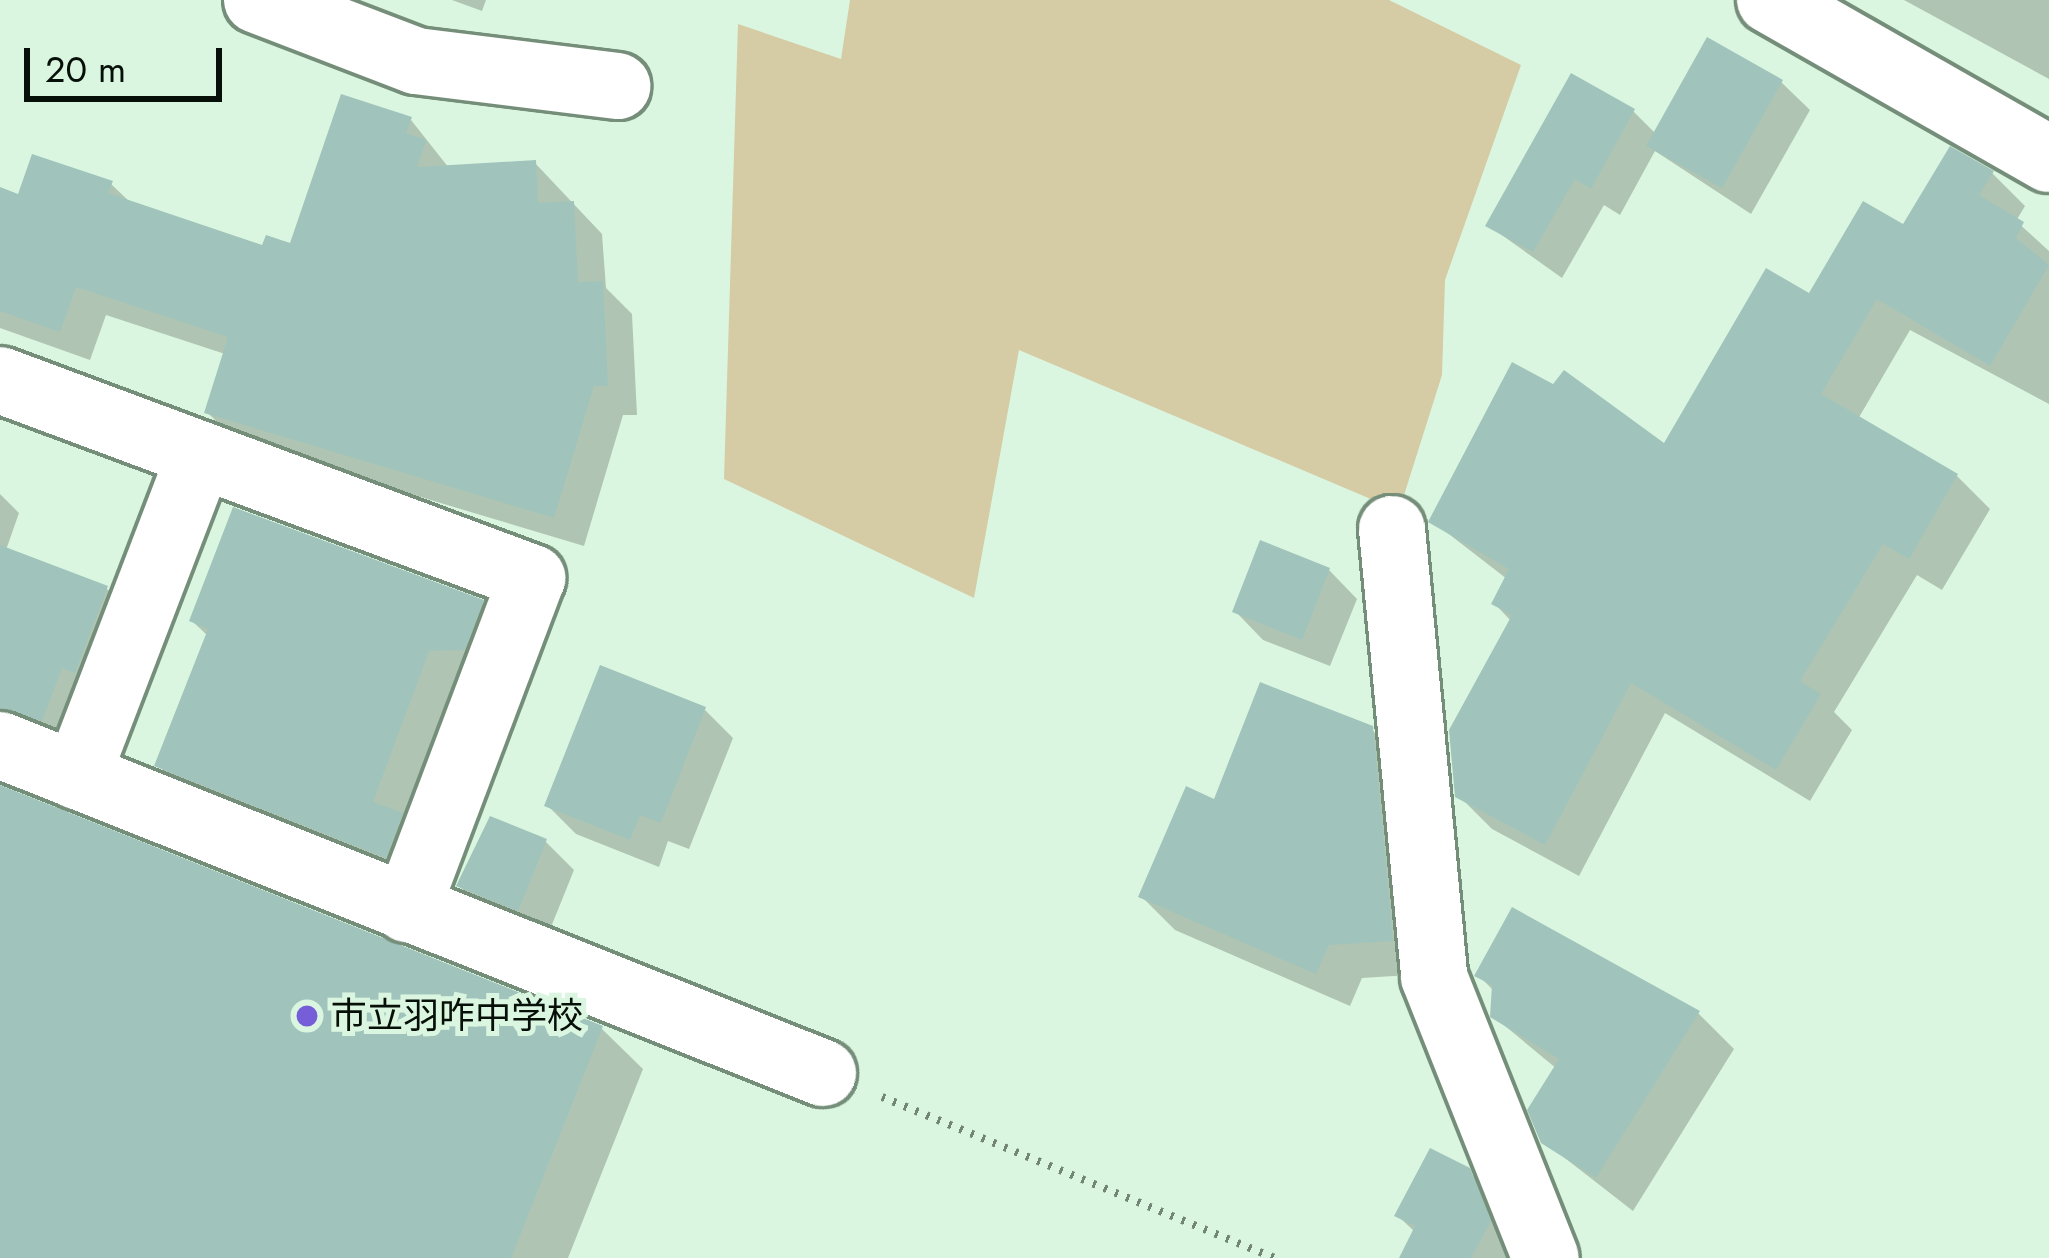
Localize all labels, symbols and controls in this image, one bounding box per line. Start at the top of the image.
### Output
scale bar [30,24,228,98]
text: 20 m [45,43,126,95]
place label: 市立羽咋中学校 [331,994,583,1038]
marker: 市立羽咋中学校 [294,1003,320,1029]

